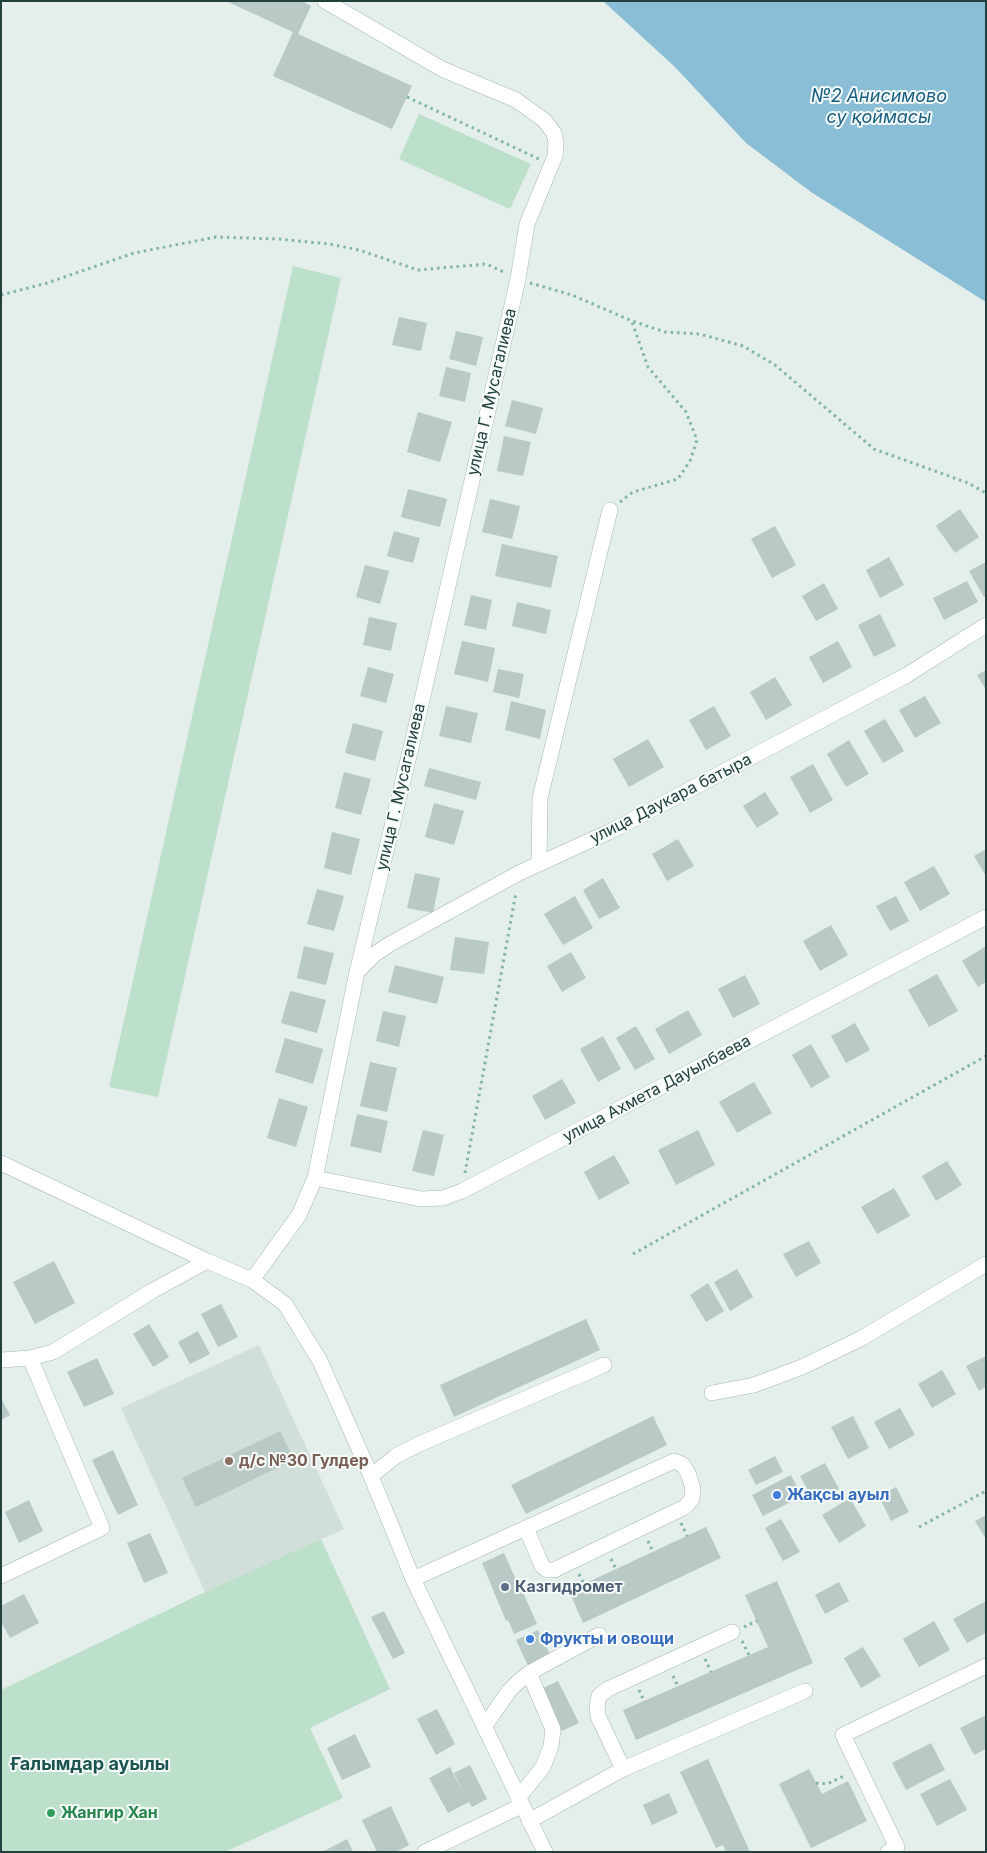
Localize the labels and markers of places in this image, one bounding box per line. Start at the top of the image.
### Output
place label: д/с №30 Гулдер [239,1451,369,1471]
marker: д/с №30 Гулдер [223,1455,235,1467]
place label: Жақсы ауыл [787,1485,889,1505]
marker: Жақсы ауыл [771,1489,783,1501]
place label: Казгидромет [515,1577,623,1597]
marker: Казгидромет [499,1581,511,1593]
place label: Фрукты и овощи [540,1629,674,1649]
marker: Фрукты и овощи [524,1633,536,1645]
place label: Жангир Хан [61,1803,158,1823]
marker: Жангир Хан [45,1807,57,1819]

